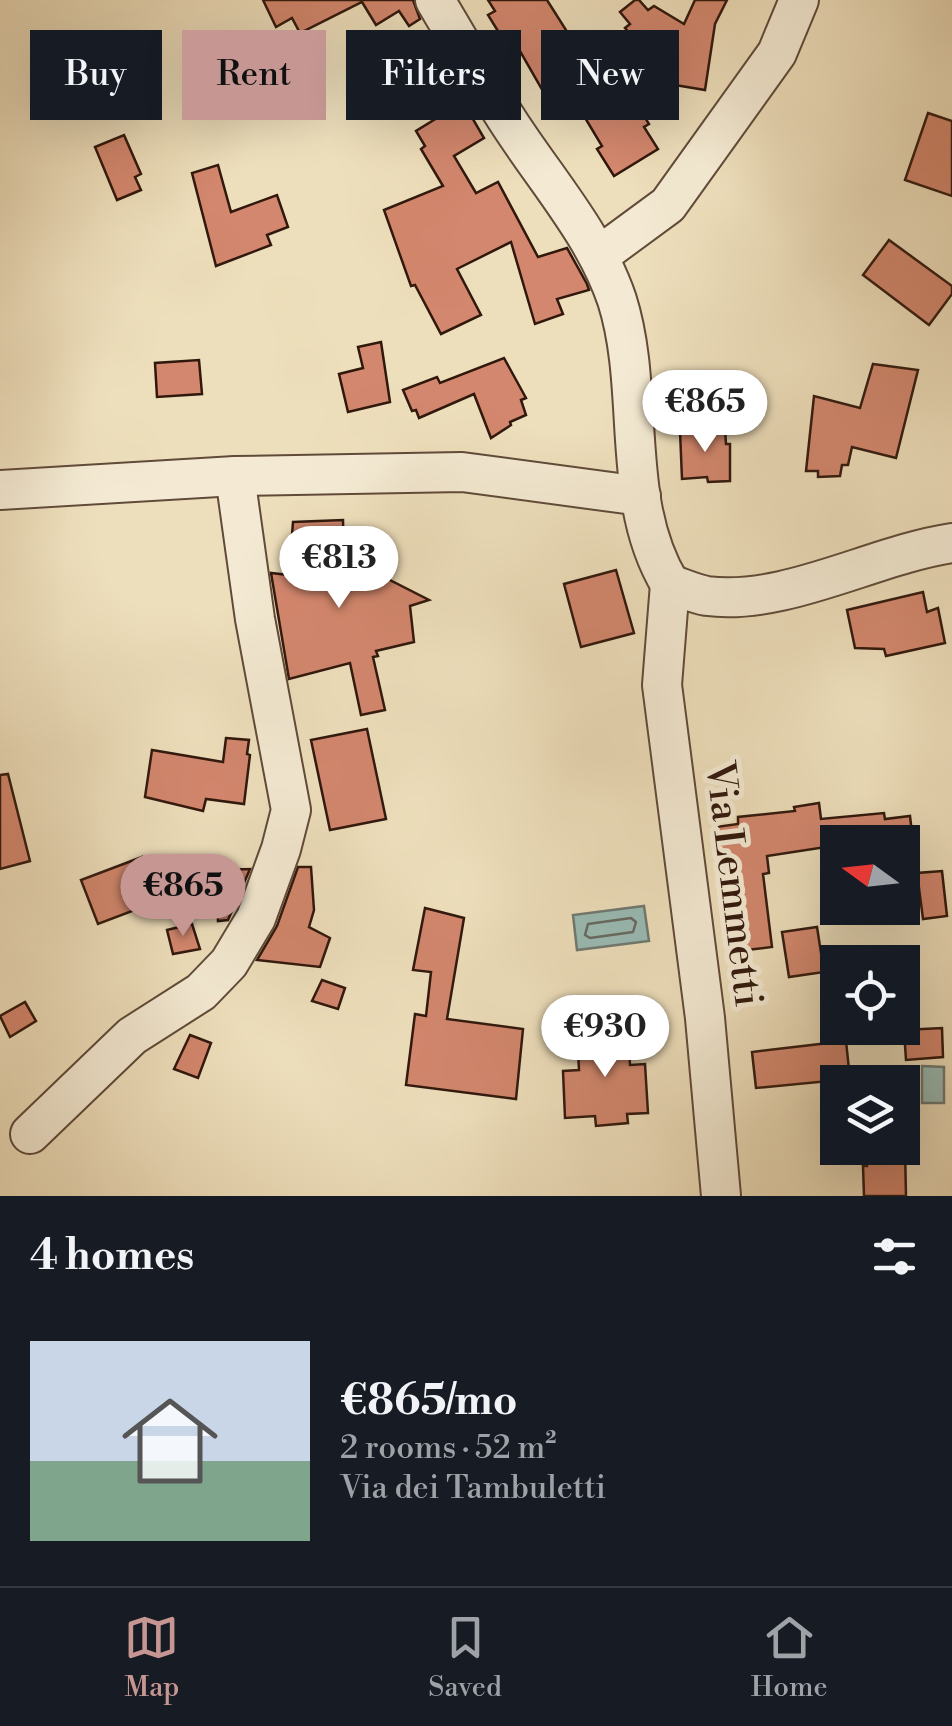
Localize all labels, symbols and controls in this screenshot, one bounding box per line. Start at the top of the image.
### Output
chip: Buy [30,30,162,120]
chip: Rent [182,30,326,120]
chip: Filters [346,30,521,120]
chip: New [541,30,679,120]
pin: €865 [646,370,764,455]
text: €865 [664,382,746,422]
pin: €813 [280,526,398,611]
text: €813 [301,538,377,578]
street label: Via Lemmetti [693,758,773,1009]
north arrow [820,825,920,925]
map controls [820,825,920,1165]
pin: €865 [124,854,242,939]
text: €865 [142,866,224,906]
button: locate [820,945,920,1045]
pin: €930 [546,995,664,1080]
text: €930 [563,1007,647,1047]
button: layers [820,1065,920,1165]
icon: filters [867,1229,922,1284]
text: 4 homes [30,1230,194,1283]
text: €865/mo [340,1375,518,1428]
icon: home [110,1381,230,1501]
text: 2 rooms · 52 m² [340,1428,556,1468]
text: Via dei Tambuletti [340,1468,606,1508]
tab: Map [124,1610,180,1705]
tab: Saved [428,1610,502,1705]
tab: Home [751,1610,828,1705]

